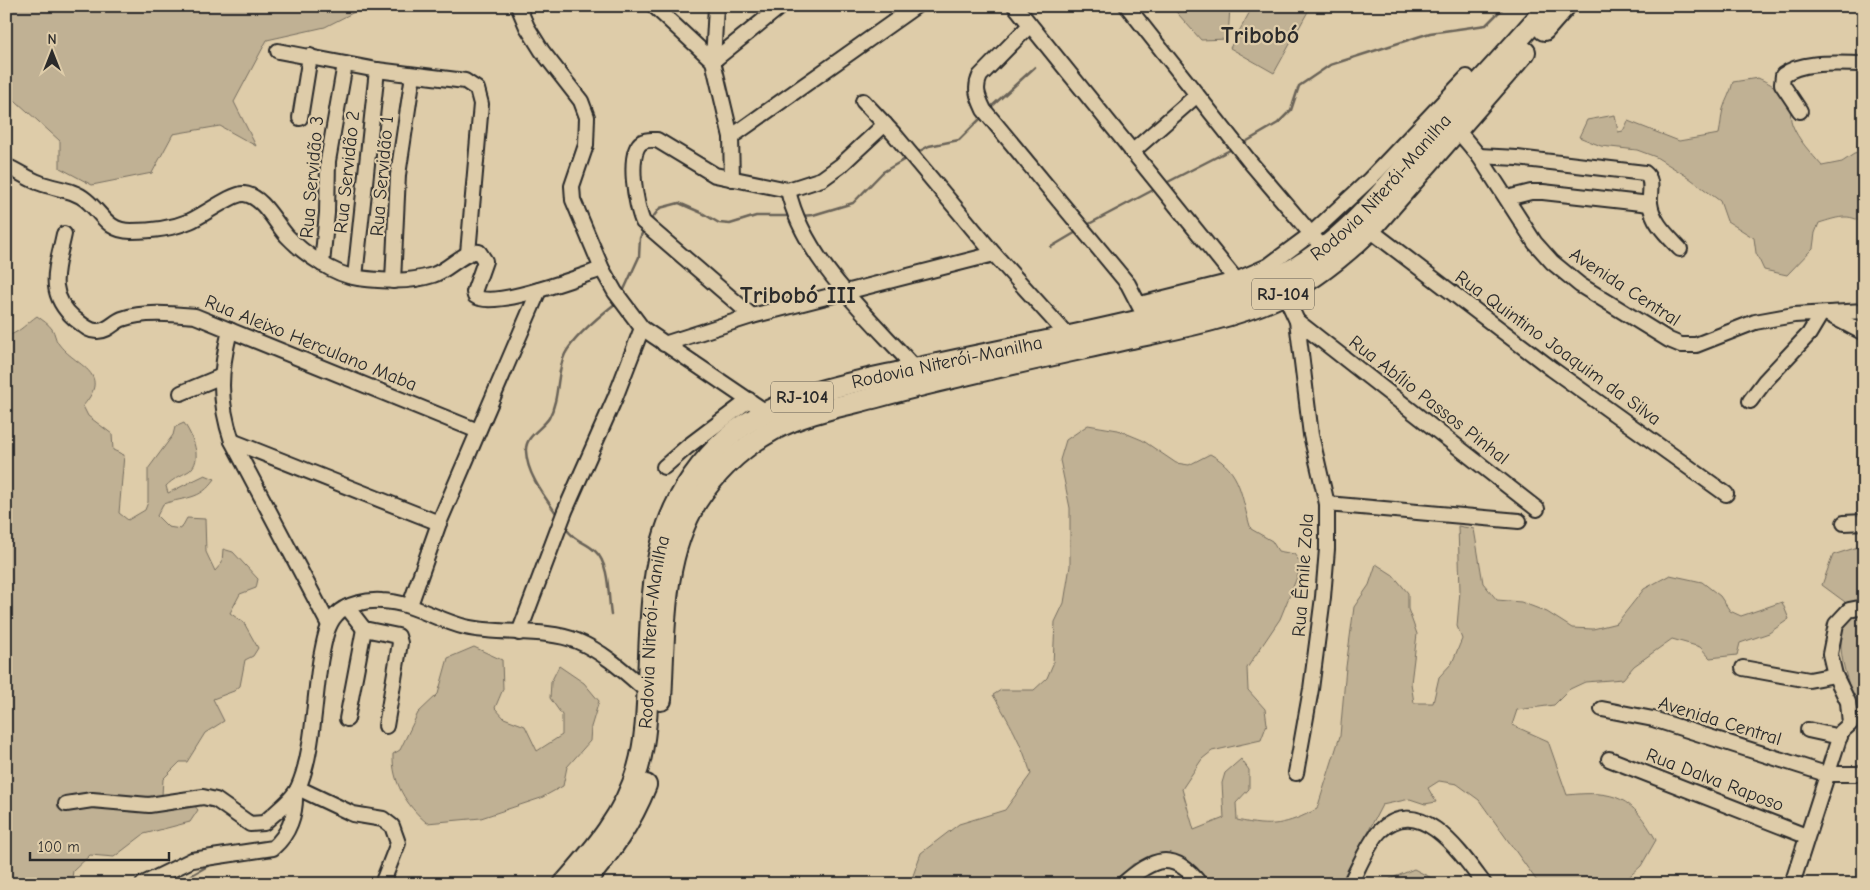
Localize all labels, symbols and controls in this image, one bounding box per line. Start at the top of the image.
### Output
district label: Tribobó [1221,21,1299,49]
north arrow [28,28,78,78]
text: N [47,31,57,48]
street label: Rua Servidão 2 [330,110,364,234]
street label: Rodovia Niterói-Manilha [1306,110,1456,266]
street label: Rua Servidão 3 [296,115,328,239]
street label: Rua Servidão 1 [366,115,398,237]
street label: Avenida Central [1566,243,1684,331]
street label: Rua Quintino Joaquim da Silva [1451,266,1665,430]
road number: RJ-104 [1252,278,1314,310]
district label: Tribobó III [740,281,856,309]
street label: Rua Aleixo Herculano Maba [202,290,420,396]
street label: Rodovia Niterói-Manilha [849,331,1044,393]
street label: Rua Abílio Passos Pinhal [1345,331,1513,469]
road number: RJ-104 [771,382,833,412]
street label: Rua Êmile Zola [1288,512,1318,638]
street label: Rodovia Niterói-Manilha [634,533,675,730]
street label: Avenida Central [1656,692,1784,750]
street label: Rua Dalva Raposo [1643,744,1787,816]
scale bar [30,830,169,862]
text: 100 m [38,838,80,856]

